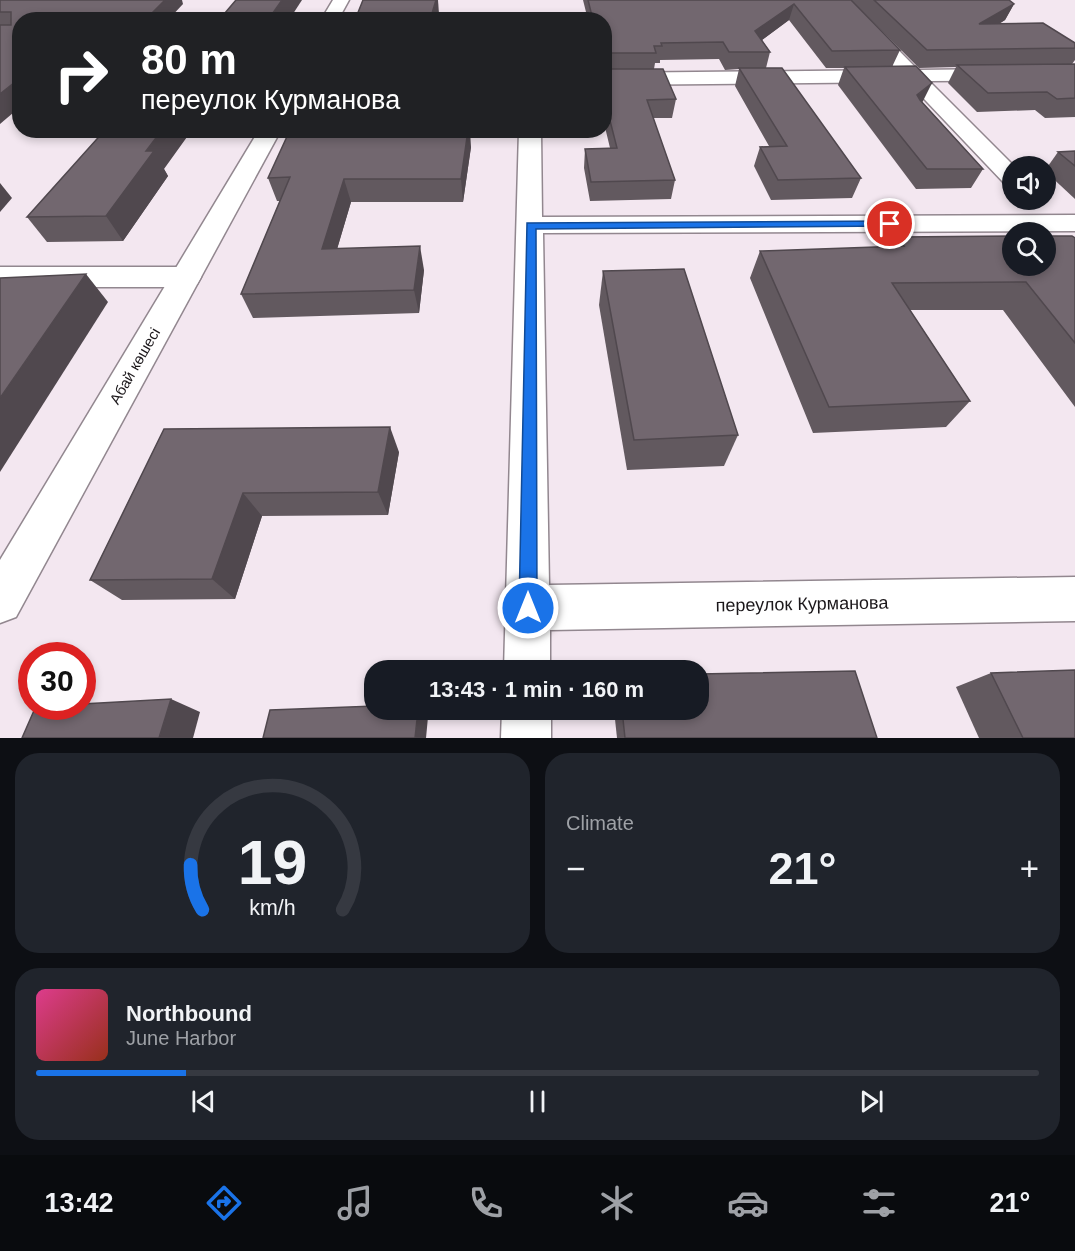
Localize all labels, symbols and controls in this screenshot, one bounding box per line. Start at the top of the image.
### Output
icon: right [42,36,120,114]
text: 80 m [141,36,237,83]
text: переулок Курманова [141,85,400,115]
map controls [1002,156,1056,276]
button: sound [1002,156,1056,210]
pin [864,198,915,249]
icon: arrive [873,207,906,240]
button: search [1002,222,1056,276]
street label: Абай көшесі [106,325,163,407]
position arrow [496,576,560,640]
street label: переулок Курманова [715,592,890,616]
speed limit sign: 30 [18,642,96,720]
text: 13:43 · 1 min · 160 m [429,677,644,702]
text: Climate [566,812,634,834]
text: 19 [238,828,307,897]
text: 21° [768,843,837,894]
text: − [566,850,585,887]
text: + [1020,850,1039,887]
text: km/h [249,896,296,920]
text: Northbound [126,1001,252,1026]
text: June Harbor [126,1027,236,1049]
icon: previous [187,1085,220,1118]
icon: pause [521,1085,554,1118]
icon: next [855,1085,888,1118]
icon: directions [203,1182,245,1224]
icon: music [334,1182,376,1224]
icon: phone [465,1182,507,1224]
icon: climate [596,1182,638,1224]
icon: car [727,1182,769,1224]
icon: filters [858,1182,900,1224]
text: 13:42 [45,1188,114,1218]
text: 21° [990,1188,1030,1218]

